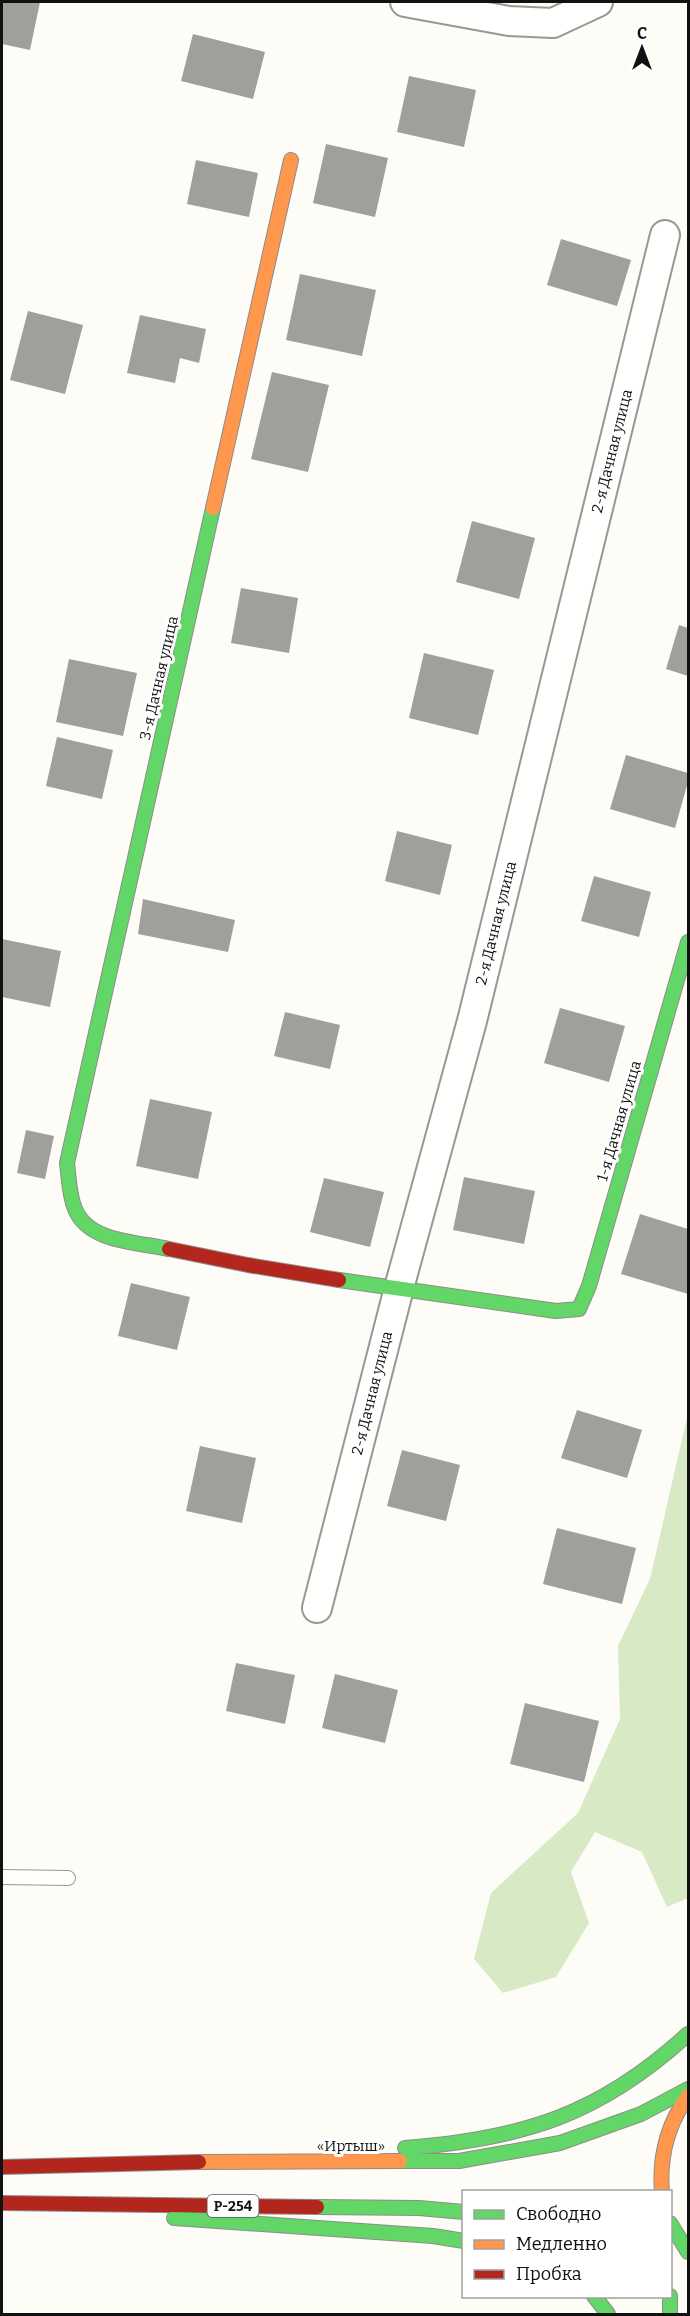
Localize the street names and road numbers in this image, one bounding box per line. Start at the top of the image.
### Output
street label: 2-я Дачная улица [588,387,636,515]
street label: 3-я Дачная улица [136,614,182,742]
street label: 2-я Дачная улица [472,859,520,987]
street label: 1-я Дачная улица [593,1059,645,1183]
street label: 2-я Дачная улица [348,1329,396,1457]
street label: «Иртыш» [317,2137,385,2155]
road number: Р-254 [208,2195,258,2217]

